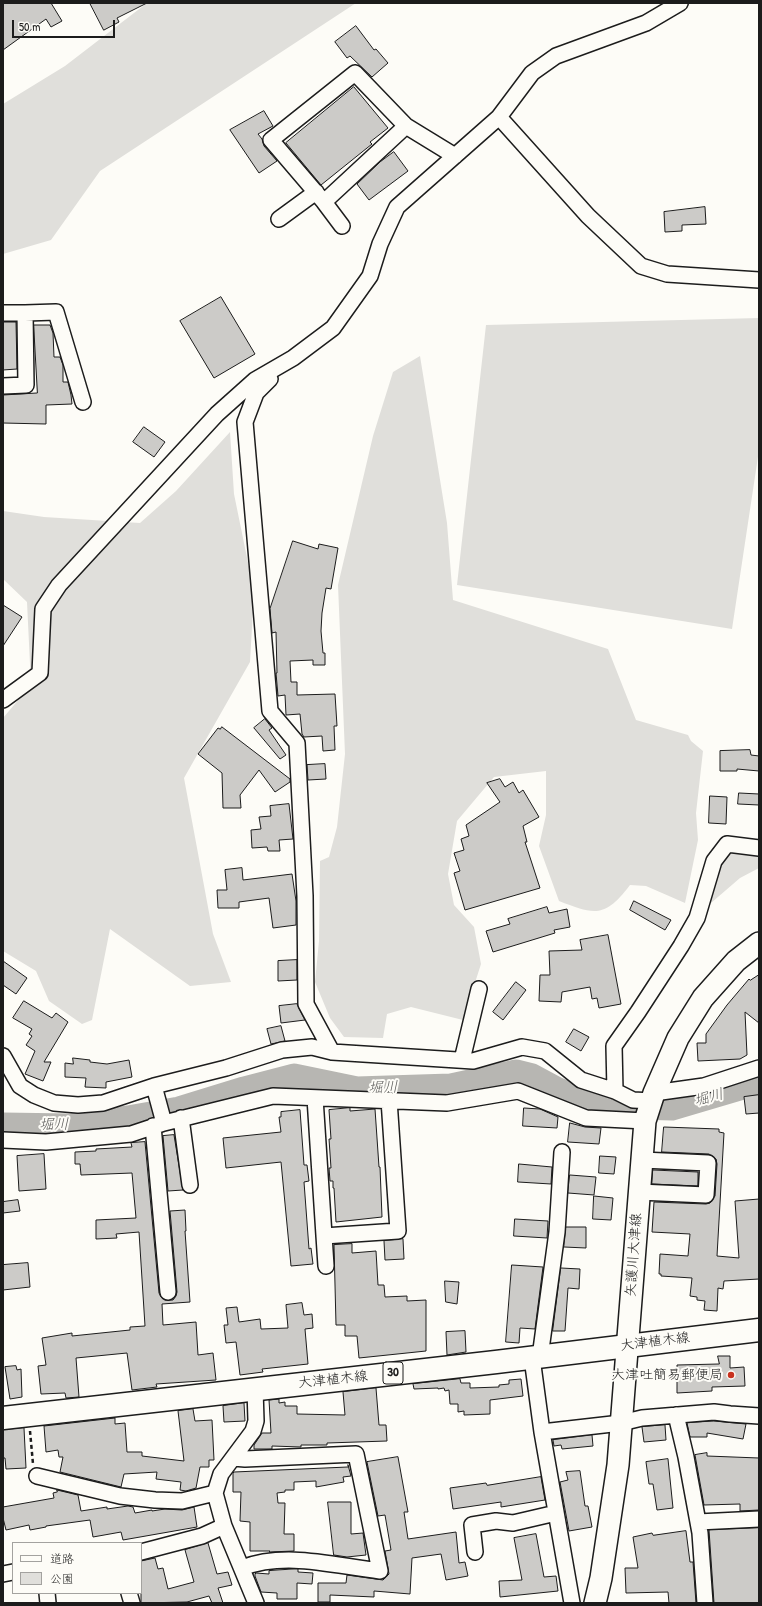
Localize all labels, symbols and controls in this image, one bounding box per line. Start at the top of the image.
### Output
scale bar [14,12,117,38]
text: 50 m [19,18,40,35]
water label: 堀川 [368,1078,398,1098]
water label: 堀川 [692,1085,726,1111]
water label: 堀川 [39,1116,69,1134]
street label: 矢護川大津線 [623,1213,645,1297]
street label: 大津植木線 [619,1329,691,1355]
road number: 30 [383,1362,403,1384]
place label: 大津吐簡易郵便局 [611,1367,723,1383]
street label: 大津植木線 [297,1368,369,1392]
marker: 大津吐簡易郵便局 [726,1370,736,1380]
legend [12,1542,142,1594]
text: 道路 [50,1550,74,1567]
text: 公園 [50,1570,74,1587]

